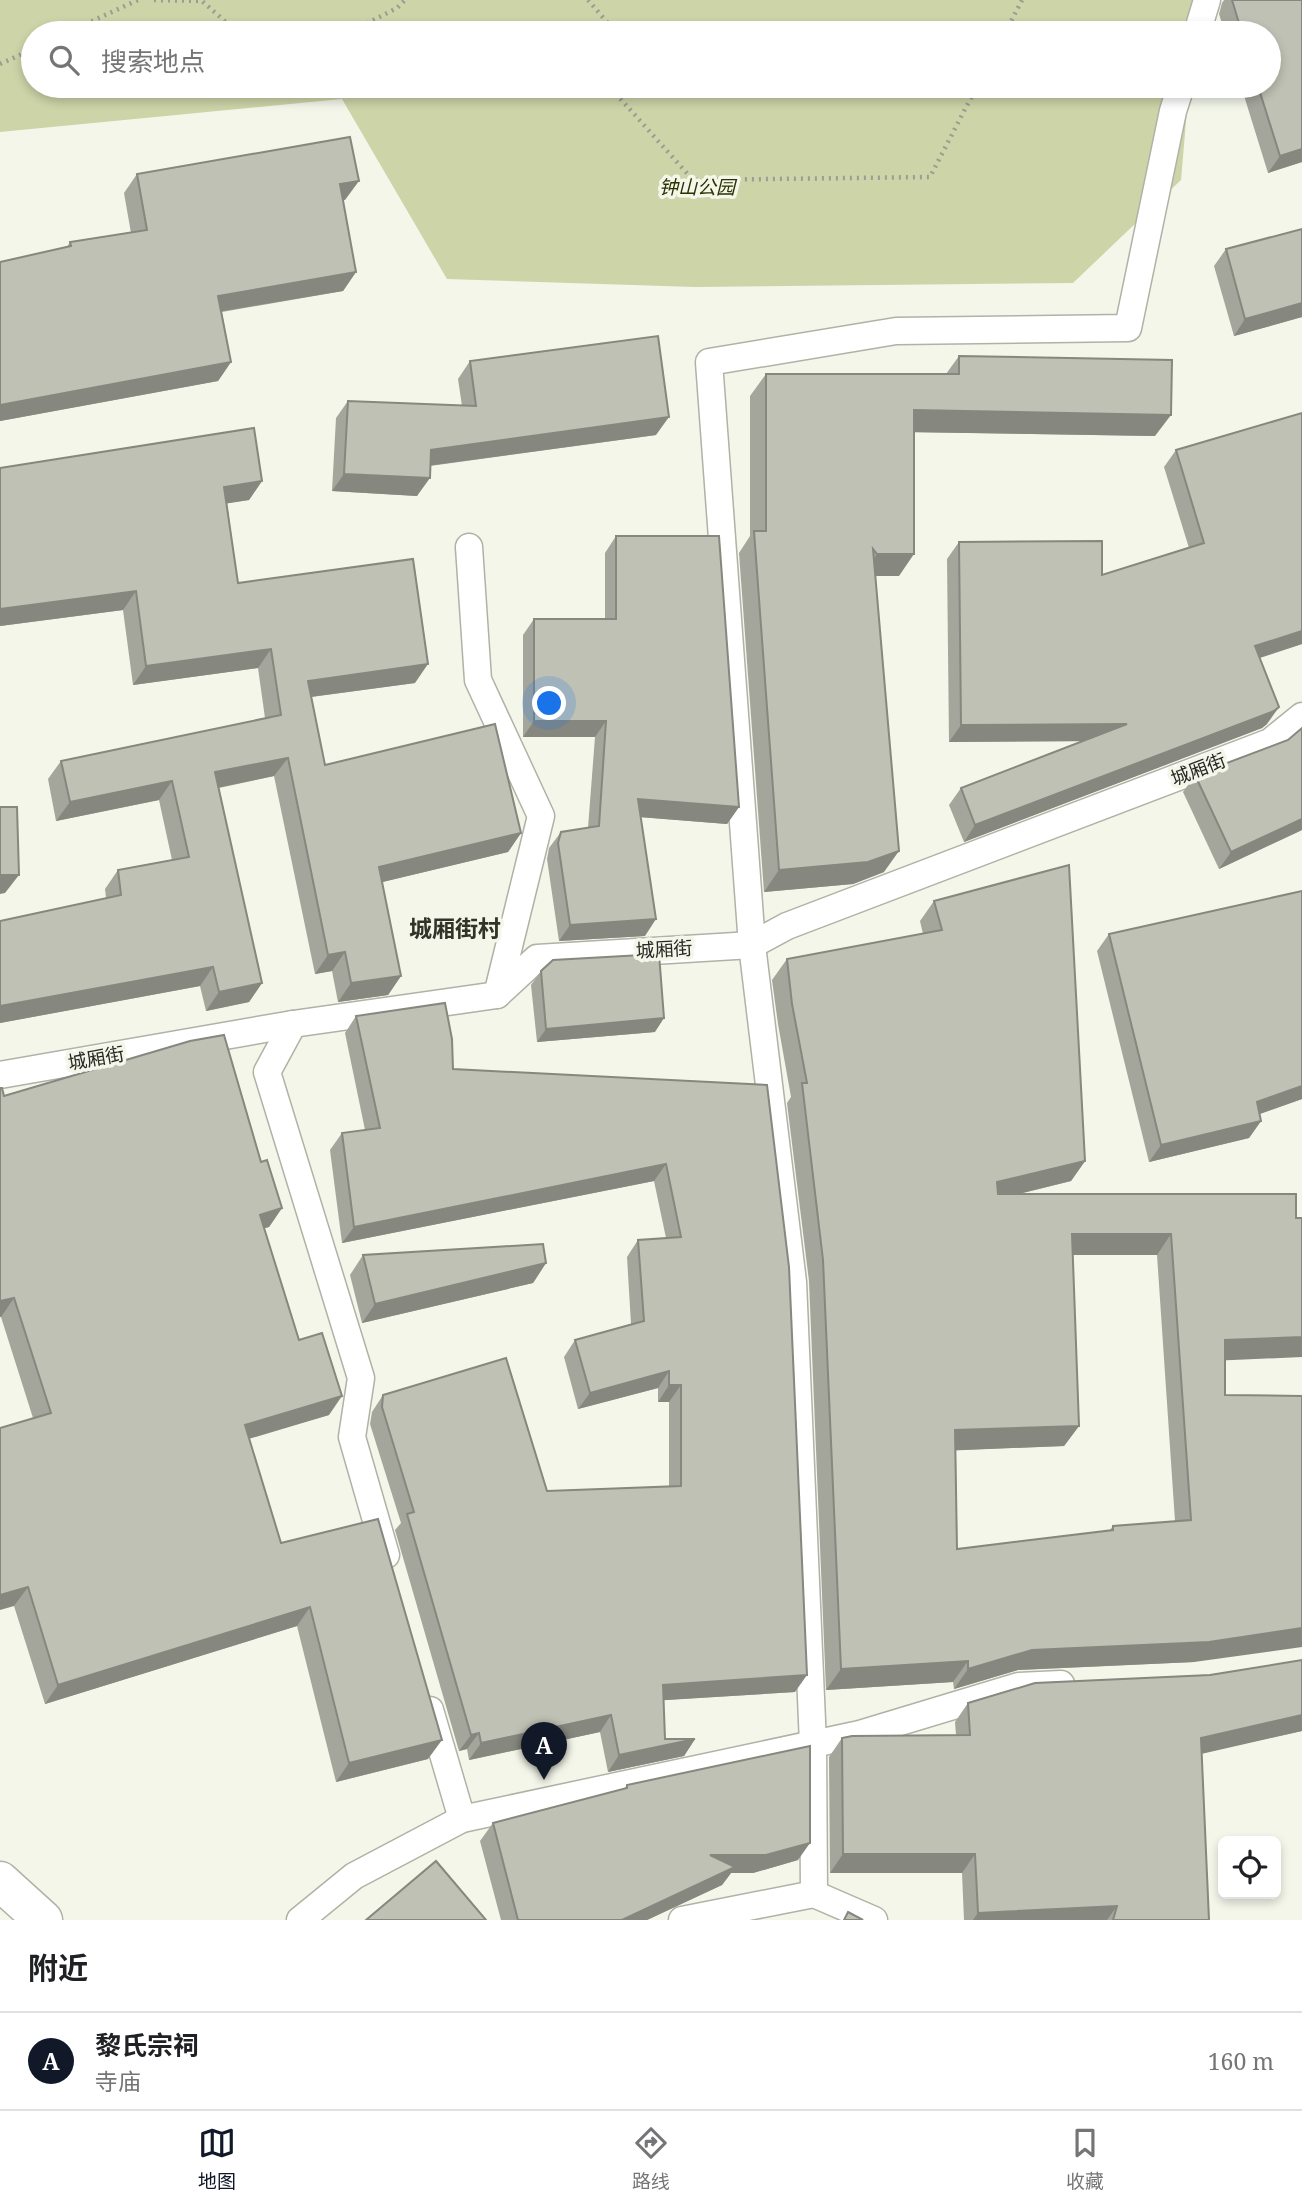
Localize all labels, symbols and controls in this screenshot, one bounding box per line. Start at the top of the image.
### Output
search box [21,21,1281,98]
icon: search [45,41,83,79]
text: 搜索地点 [101,43,205,79]
park label: 钟山公园 [659,174,738,200]
your location [532,686,566,720]
street label: 城厢街 [1167,747,1229,791]
district label: 城厢街村 [409,912,501,944]
street label: 城厢街 [635,935,693,963]
street label: 城厢街 [66,1040,126,1076]
pin: A [521,1722,567,1780]
map controls [1218,1836,1281,1899]
button: locate [1218,1836,1281,1899]
text: 附近 [28,1947,88,1988]
text: 黎氏宗祠 [95,2027,199,2063]
text: A [42,2045,60,2077]
text: 160 m [1208,2045,1274,2077]
text: 寺庙 [95,2065,141,2097]
tab: 地图 [198,2124,236,2194]
tab: 路线 [632,2124,670,2194]
tab: 收藏 [1066,2124,1104,2194]

